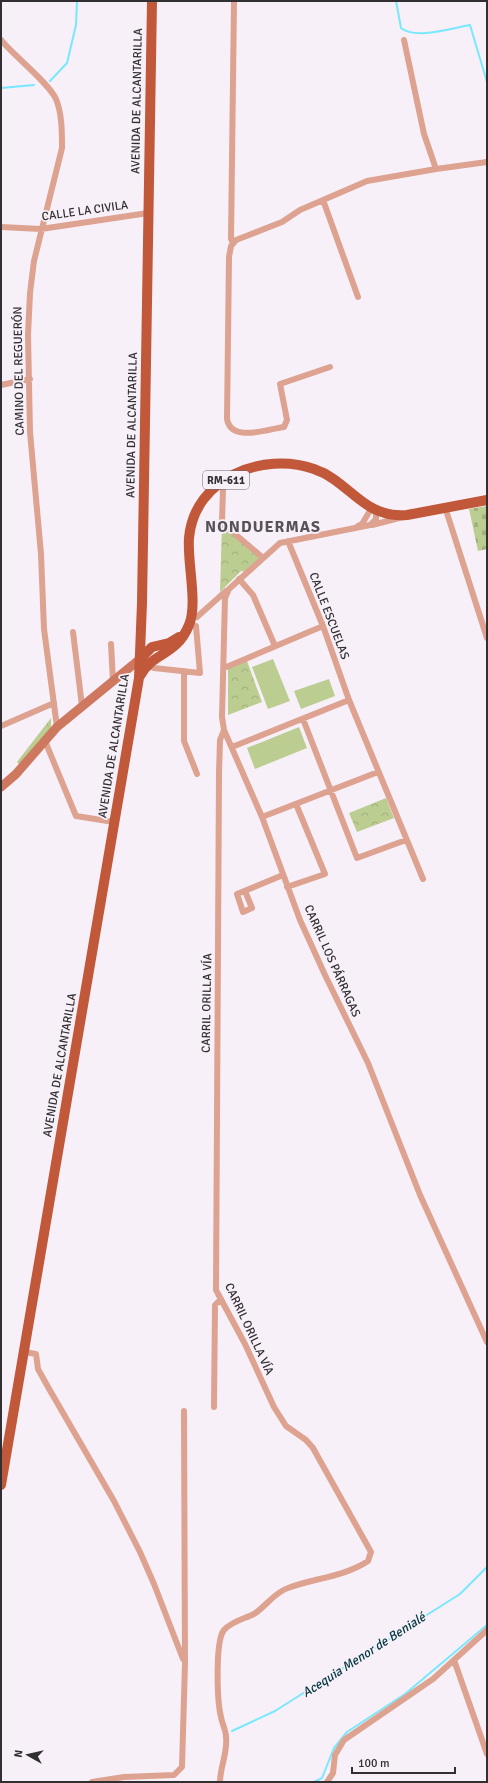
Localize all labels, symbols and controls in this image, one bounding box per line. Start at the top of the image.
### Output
street label: AVENIDA DE ALCANTARILLA [128,27,146,174]
street label: CALLE LA CIVILA [41,197,130,224]
street label: CAMINO DEL REGUERÓN [10,306,28,436]
street label: AVENIDA DE ALCANTARILLA [123,351,141,498]
road number: RM-611 [203,471,249,489]
district label: NONDUERMAS [205,517,321,537]
street label: CALLE ESCUELAS [306,570,353,662]
street label: AVENIDA DE ALCANTARILLA [95,672,133,819]
street label: CARRIL LOS PÁRRAGAS [301,903,364,1020]
street label: CARRIL ORILLA VÍA [199,952,215,1053]
street label: AVENIDA DE ALCANTARILLA [40,991,80,1138]
street label: CARRIL ORILLA VÍA [221,1281,277,1378]
water label: Acequia Menor de Benialé [299,1608,430,1701]
north arrow [8,1735,48,1775]
text: N [12,1749,26,1758]
scale bar [352,1749,455,1775]
text: 100 m [358,1756,390,1771]

